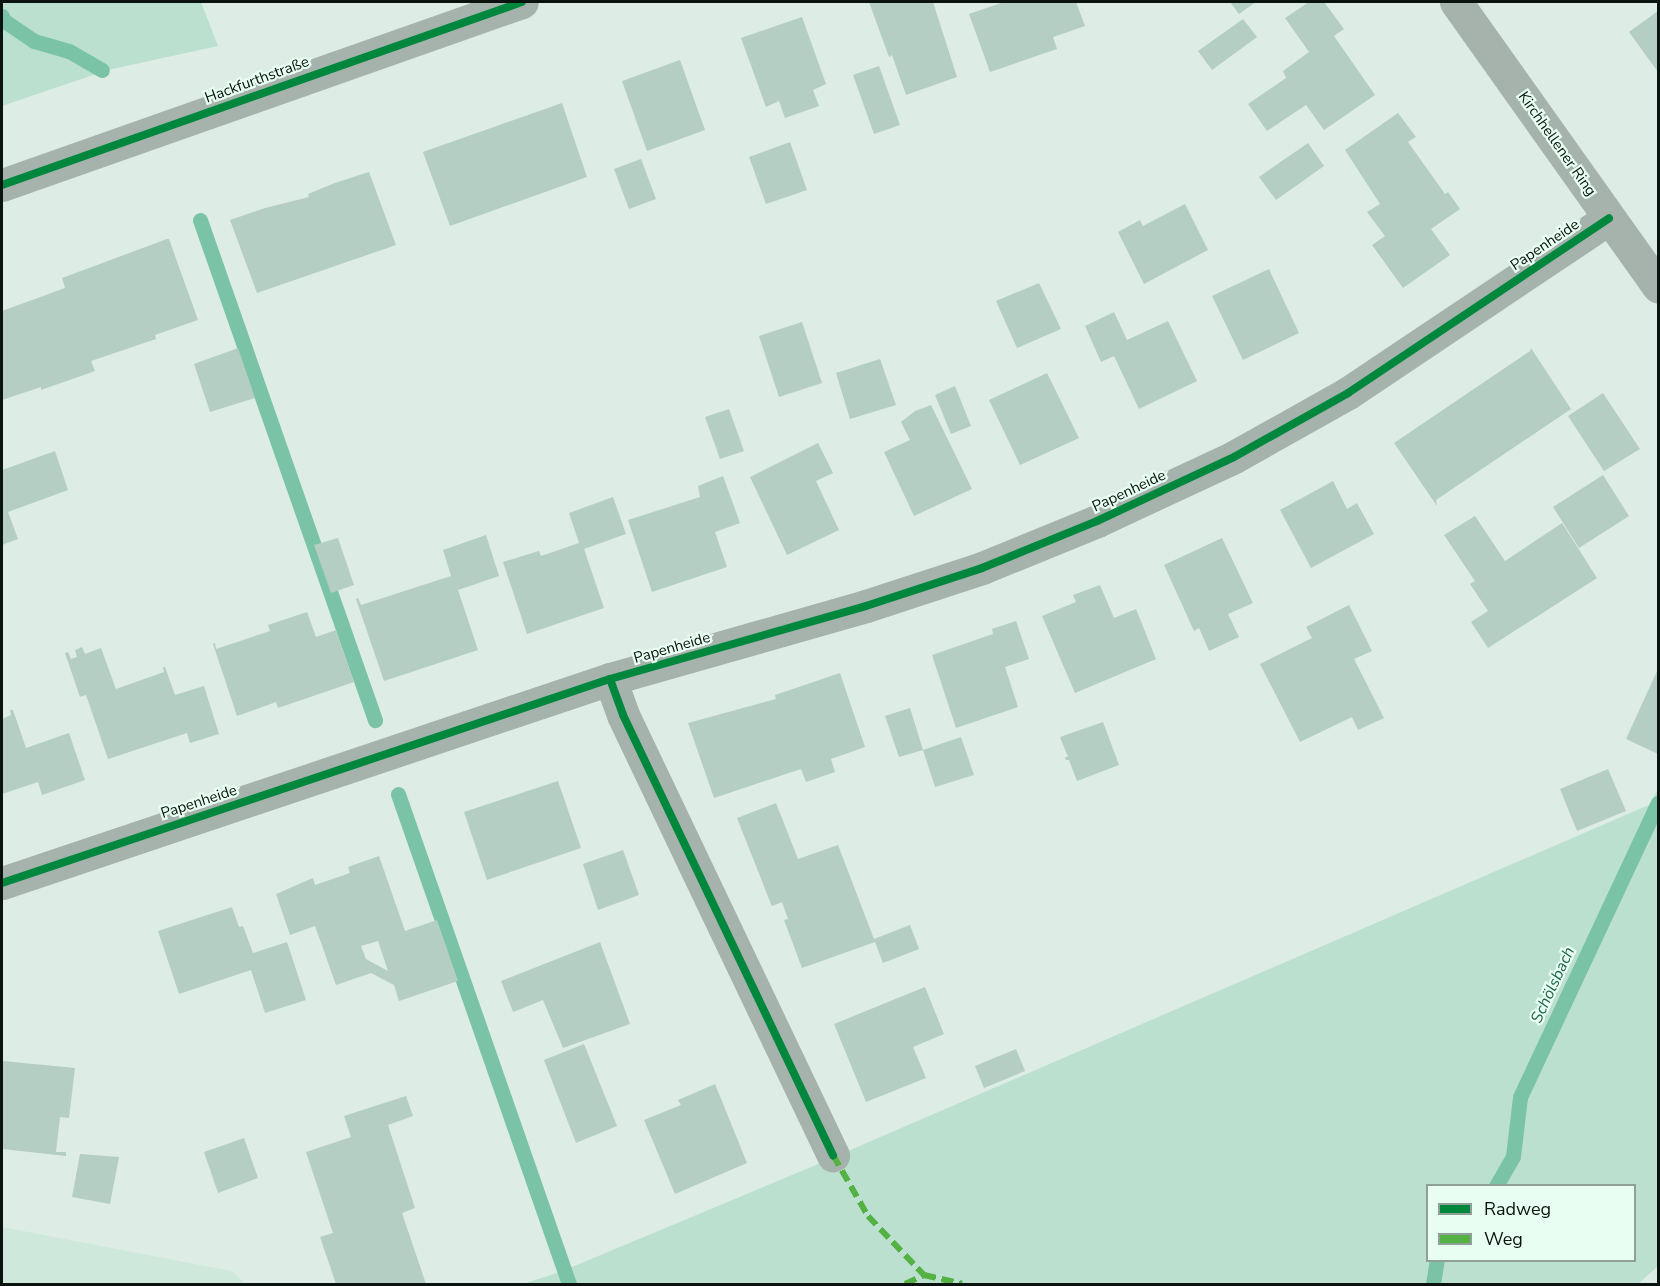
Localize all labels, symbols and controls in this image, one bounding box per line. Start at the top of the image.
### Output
street label: Hackfurthstraße [202,53,312,107]
street label: Kirchhellener Ring [1514,88,1600,200]
street label: Papenheide [1507,215,1583,275]
street label: Papenheide [1089,466,1169,516]
street label: Papenheide [632,628,712,668]
street label: Papenheide [159,781,239,823]
water label: Schölsbach [1527,944,1579,1026]
legend [1426,1184,1636,1262]
text: Radweg [1484,1197,1551,1221]
text: Weg [1484,1227,1523,1251]

